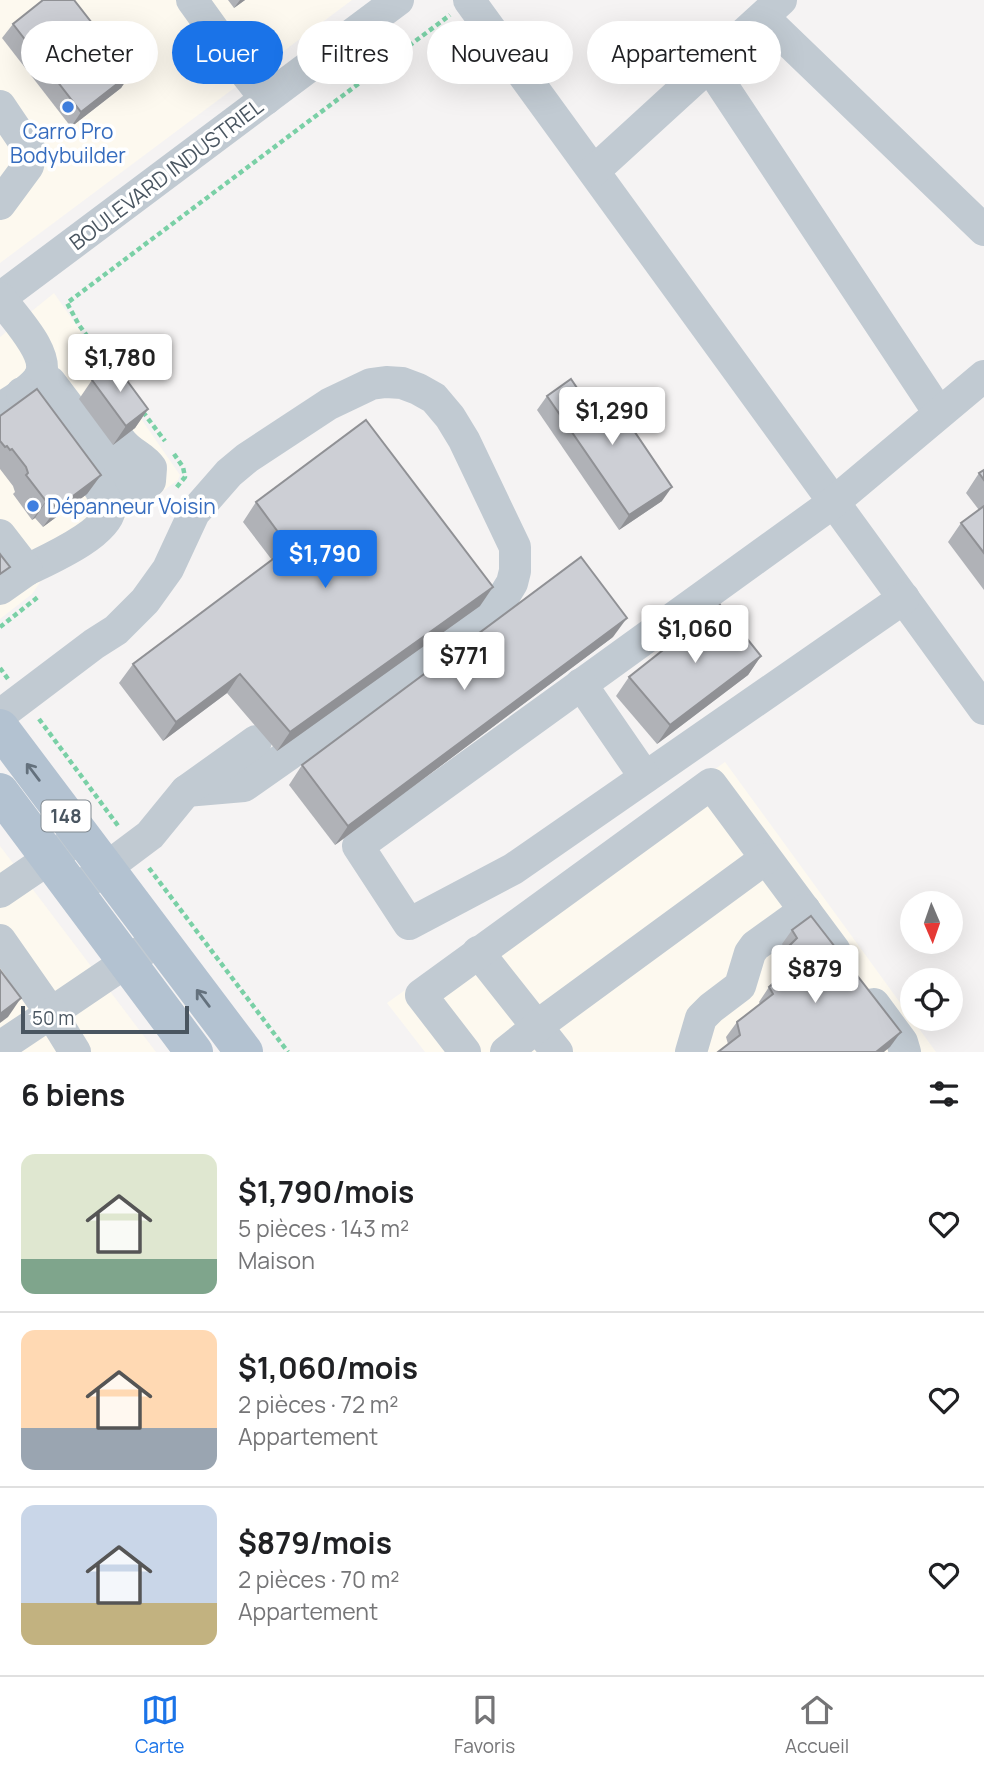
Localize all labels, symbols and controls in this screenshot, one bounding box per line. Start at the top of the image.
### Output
chip: Acheter [21,21,158,84]
chip: Louer [172,21,283,84]
chip: Filtres [297,21,413,84]
chip: Nouveau [427,21,573,84]
chip: Appartement [587,21,781,84]
street label: BOULEVARD INDUSTRIEL [64,92,269,256]
marker: Carro Pro Bodybuilder [60,99,76,115]
place label: Carro Pro Bodybuilder [10,117,126,169]
pin: $1,780 [63,334,177,394]
text: $1,780 [84,341,156,373]
pin: $1,290 [555,388,669,447]
text: $1,290 [575,394,649,426]
place label: Dépanneur Voisin [47,492,216,520]
marker: Dépanneur Voisin [25,498,41,514]
pin: $1,790 [268,530,382,590]
text: $1,790 [289,537,361,569]
pin: $1,060 [638,606,752,665]
text: $1,060 [657,612,733,644]
pin: $771 [423,632,505,692]
text: $771 [439,639,489,671]
one-way arrow [25,763,40,781]
road number: 148 [42,800,90,832]
north arrow [900,891,962,954]
map controls [900,891,963,1031]
pin: $879 [774,946,856,1005]
text: $879 [787,952,843,984]
button: locate [900,968,963,1031]
one-way arrow [195,989,210,1007]
scale bar [21,1003,189,1035]
text: 50 m [32,1005,74,1031]
text: 6 biens [21,1074,125,1115]
icon: filters [925,1075,963,1113]
text: $1,790/mois [238,1171,414,1212]
icon: home [77,1182,161,1266]
icon: heart [925,1205,963,1243]
text: 5 pièces · 143 m² [238,1212,409,1244]
text: Maison [238,1244,315,1276]
text: $1,060/mois [238,1347,418,1388]
icon: home [77,1358,161,1442]
icon: heart [925,1381,963,1419]
text: 2 pièces · 72 m² [238,1388,398,1420]
text: Appartement [238,1420,378,1452]
text: $879/mois [238,1522,392,1563]
icon: home [77,1533,161,1617]
icon: heart [925,1556,963,1594]
text: 2 pièces · 70 m² [238,1563,399,1595]
text: Appartement [238,1595,378,1627]
tab: Carte [135,1691,184,1759]
tab: Favoris [454,1691,515,1759]
tab: Accueil [785,1691,849,1759]

